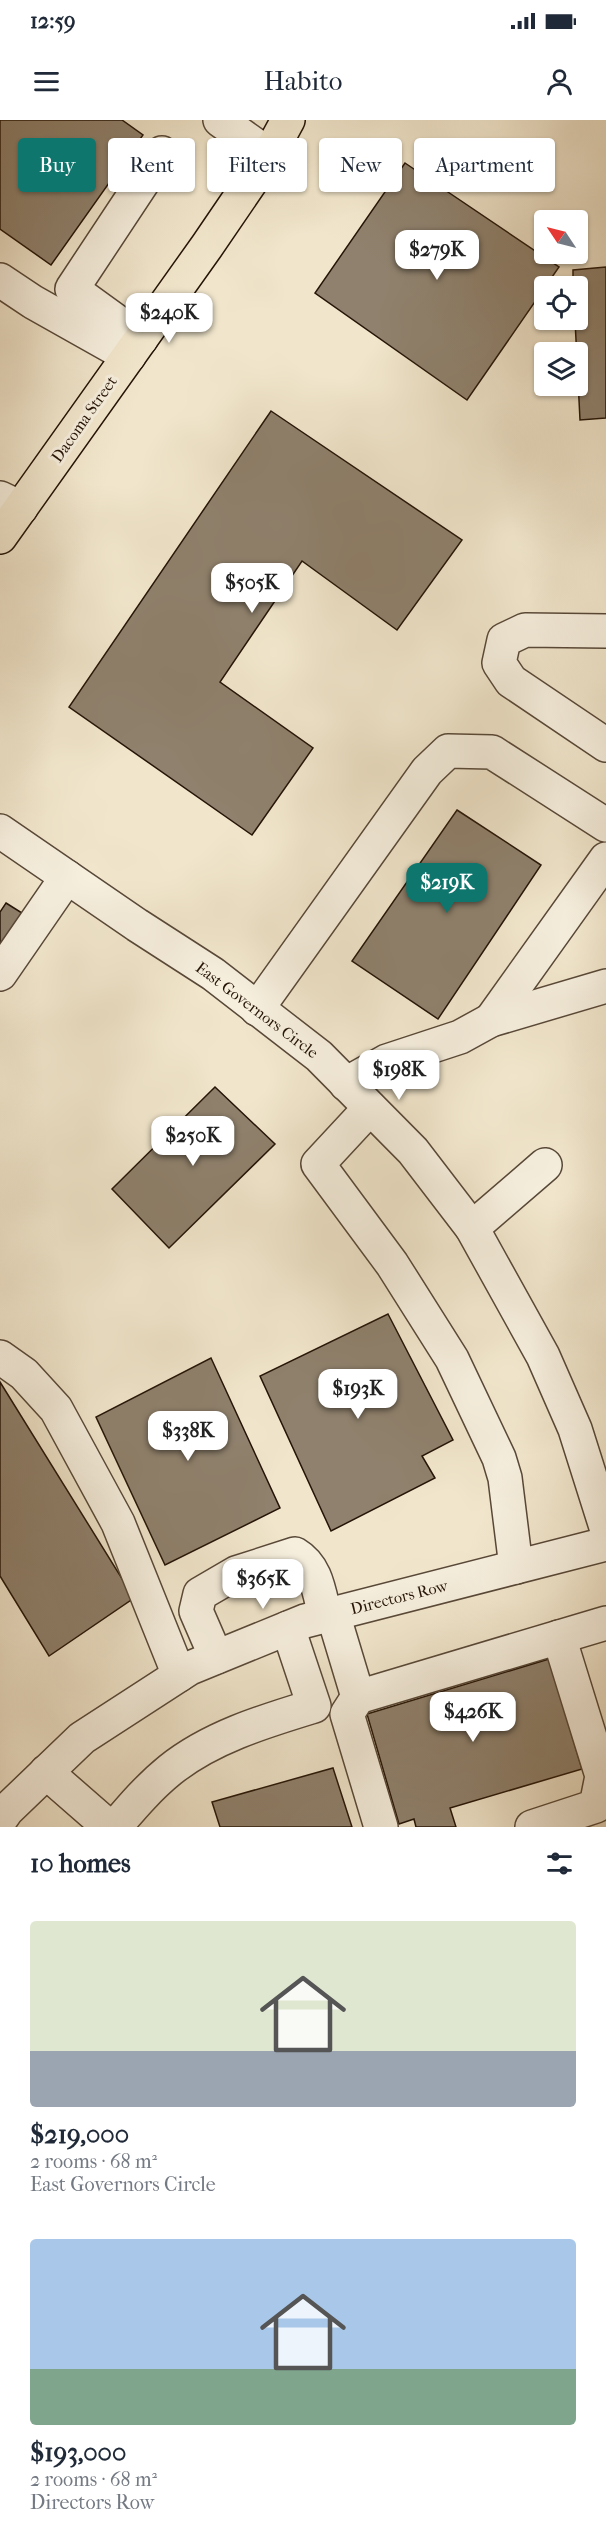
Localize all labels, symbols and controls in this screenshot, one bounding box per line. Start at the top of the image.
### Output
text: 12:59 [30,8,76,34]
icon: menu [30,65,63,98]
text: Habito [264,65,342,97]
icon: person [543,65,576,98]
chip: Buy [18,138,96,192]
chip: Rent [108,138,195,192]
chip: Filters [207,138,307,192]
chip: New [319,138,402,192]
chip: Apartment [414,138,555,192]
north arrow [534,210,588,264]
map controls [534,210,588,396]
pin: $279K [395,230,479,281]
text: $279K [409,238,465,261]
button: locate [534,276,588,330]
pin: $240K [127,293,211,344]
text: $240K [140,301,198,324]
button: layers [534,342,588,396]
street label: Dacoma Street [47,372,121,466]
pin: $505K [210,563,294,614]
text: $505K [225,571,279,594]
pin: $219K [405,863,489,914]
text: $219K [420,871,474,894]
street label: East Governors Circle [192,958,322,1062]
pin: $198K [357,1050,441,1101]
text: $198K [372,1058,426,1081]
pin: $250K [151,1116,235,1167]
text: $250K [165,1124,221,1147]
pin: $193K [316,1369,400,1420]
text: $193K [332,1377,384,1400]
pin: $338K [146,1411,230,1462]
text: $338K [162,1419,214,1442]
pin: $365K [221,1559,305,1610]
text: $365K [236,1567,290,1590]
street label: Directors Row [348,1575,451,1618]
pin: $426K [431,1692,515,1743]
text: $426K [444,1700,502,1723]
icon: filters [543,1847,576,1880]
text: 10 homes [30,1848,131,1879]
icon: home [249,1960,357,2068]
text: $219,000 [30,2119,129,2150]
text: 2 rooms · 68 m² [30,2150,157,2173]
text: East Governors Circle [30,2173,216,2196]
icon: home [249,2278,357,2386]
text: $193,000 [30,2437,126,2468]
text: 2 rooms · 68 m² [30,2468,157,2491]
text: Directors Row [30,2491,154,2514]

